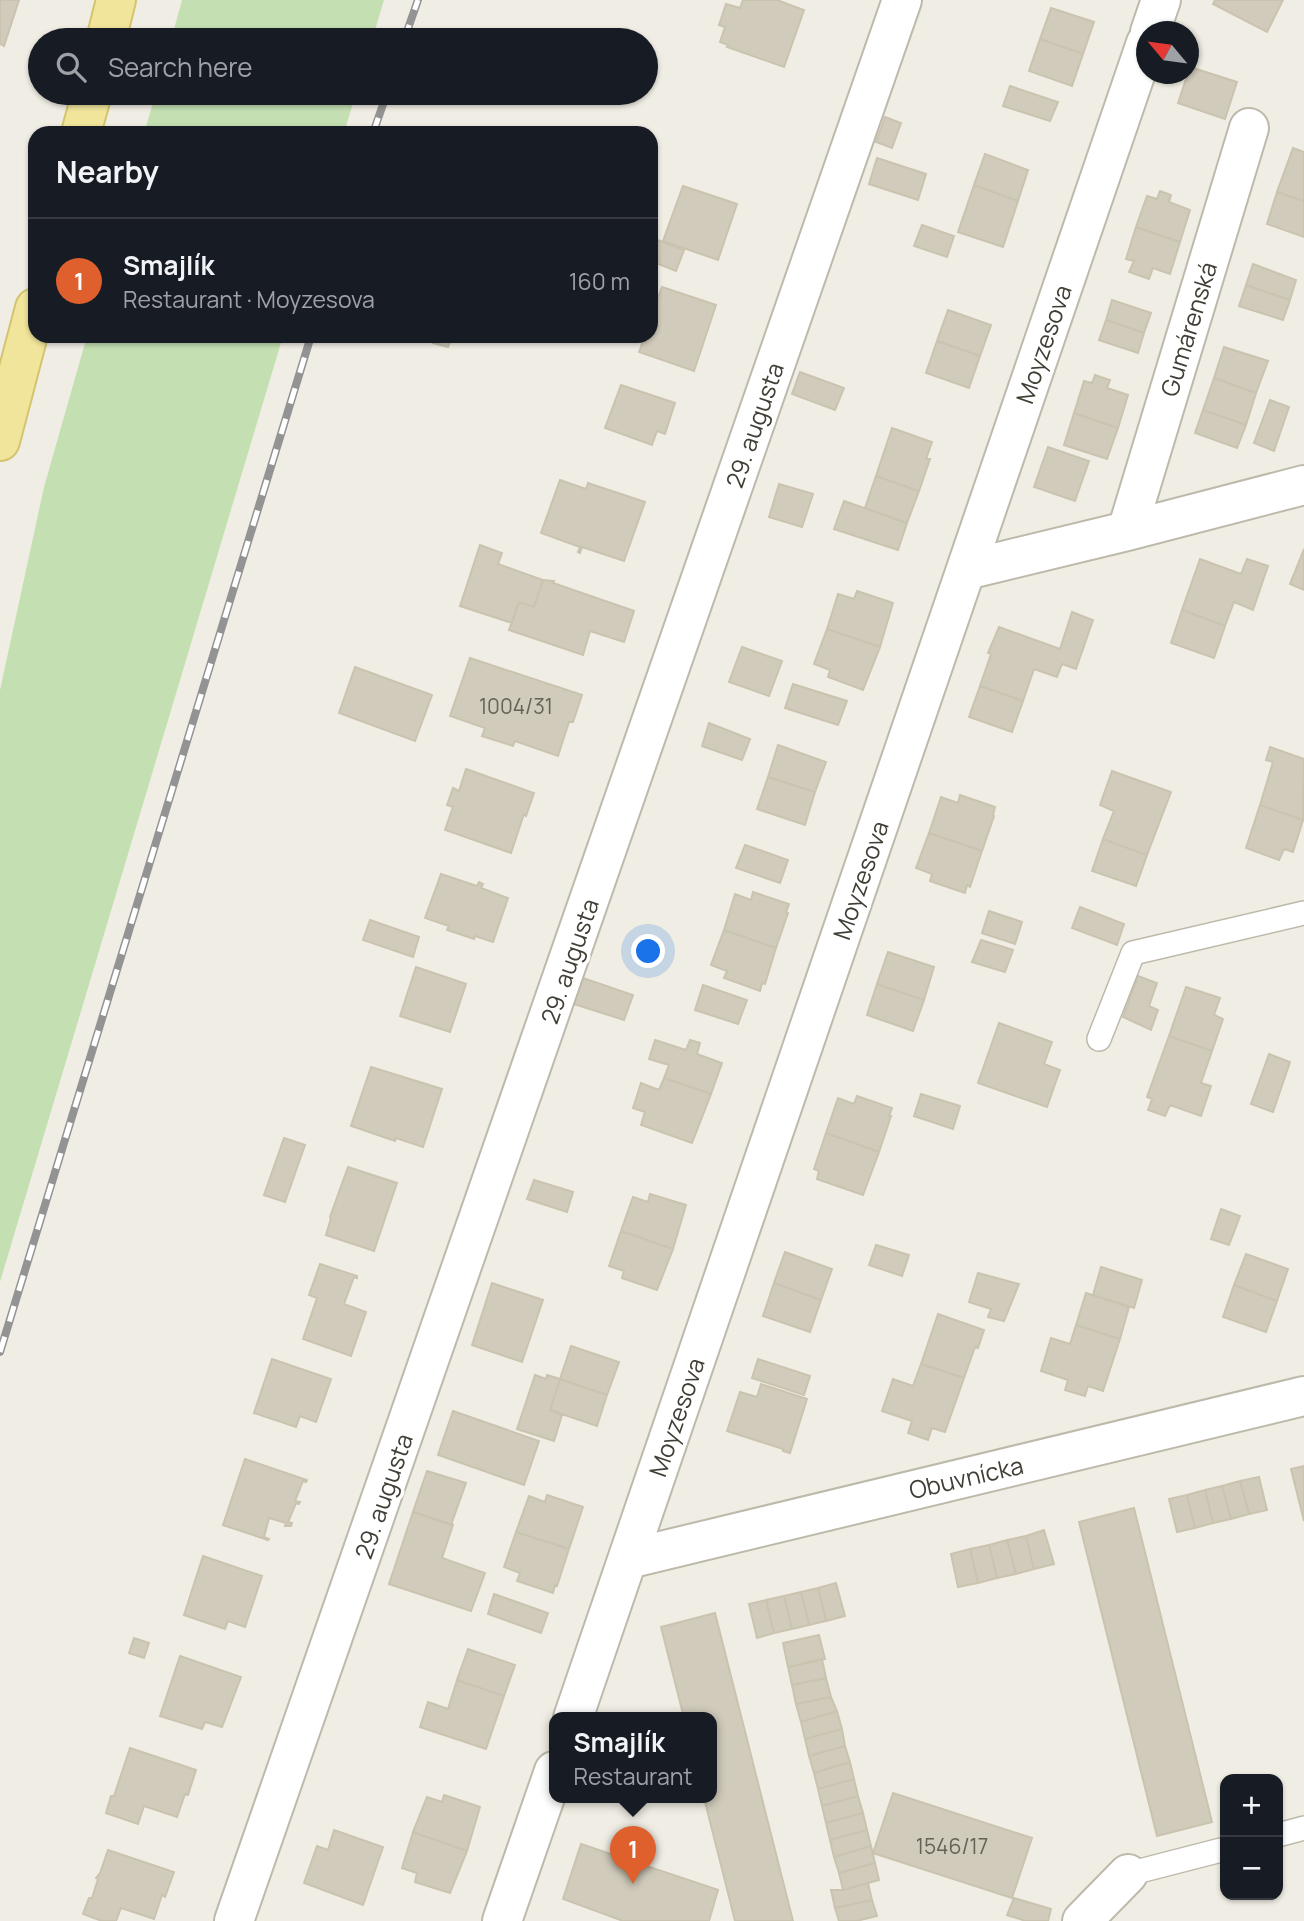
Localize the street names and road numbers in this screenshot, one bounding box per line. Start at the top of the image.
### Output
street label: Gumárenská [1152,258,1224,400]
street label: Moyzesova [1007,280,1079,408]
street label: 29. augusta [717,358,791,492]
street label: Moyzesova [824,816,896,944]
street label: 29. augusta [532,894,606,1028]
street label: Moyzesova [640,1353,712,1481]
street label: 29. augusta [346,1429,420,1563]
street label: Obuvnícka [906,1448,1026,1506]

